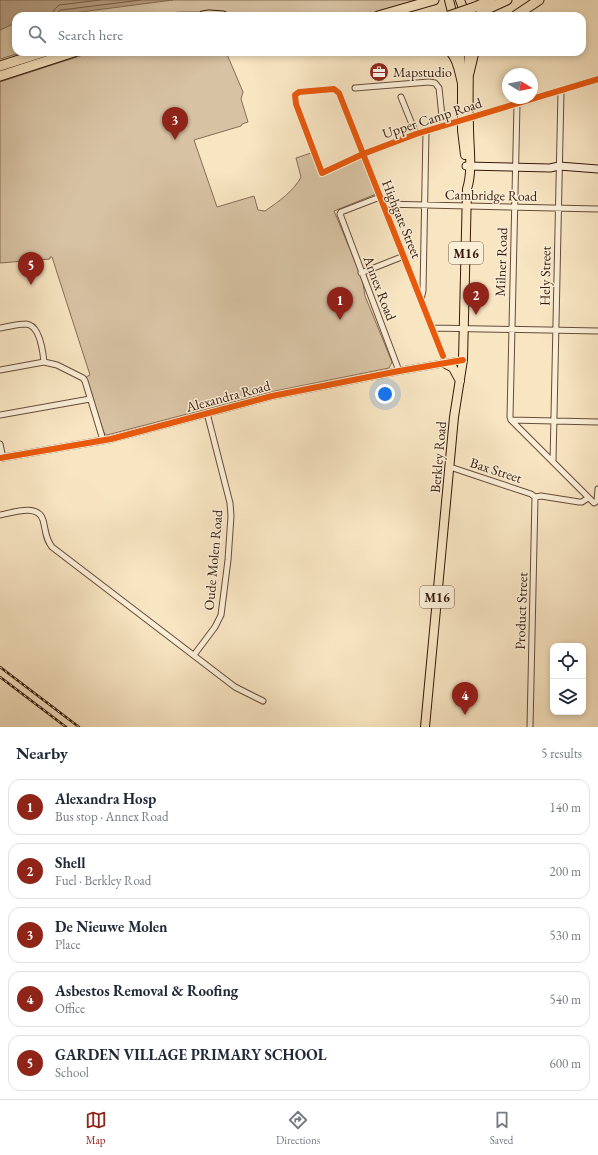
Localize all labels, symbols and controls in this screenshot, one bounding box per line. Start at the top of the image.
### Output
search box [12,12,586,56]
icon: search [26,23,48,45]
text: Search here [58,25,123,44]
office icon: Mapstudio [368,61,390,83]
place label: Mapstudio [393,63,452,81]
north arrow [502,68,538,104]
street label: Upper Camp Road [380,93,485,143]
pin: 3 [162,107,188,140]
street label: Highgate Street [378,177,426,261]
street label: Cambridge Road [445,185,538,205]
street label: Milner Road [491,226,511,297]
road number: M16 [449,242,483,264]
street label: Hely Street [535,245,555,306]
pin: 5 [18,252,44,285]
street label: Annex Road [359,252,401,324]
pin: 2 [463,282,489,315]
pin: 1 [327,287,353,320]
street label: Alexandra Road [183,376,273,416]
your location [375,384,395,404]
street label: Berkley Road [426,419,450,494]
street label: Bax Street [468,453,525,487]
street label: Oude Molen Road [200,508,226,611]
street label: Product Street [511,571,531,650]
road number: M16 [420,586,454,608]
map controls [550,643,586,715]
button: locate [550,643,586,679]
button: layers [550,679,586,715]
pin: 4 [452,682,478,715]
text: Nearby [16,742,68,764]
text: 5 results [541,745,582,762]
text: Alexandra Hosp [55,789,156,808]
text: 1 [27,799,33,816]
text: 140 m [550,799,581,816]
text: Bus stop · Annex Road [55,808,169,825]
text: Shell [55,853,86,872]
text: 2 [27,863,33,880]
text: 200 m [550,863,581,880]
text: Fuel · Berkley Road [55,872,151,889]
text: De Nieuwe Molen [55,917,167,936]
text: 3 [27,927,33,944]
text: 530 m [550,927,581,944]
text: Place [55,936,81,953]
text: Asbestos Removal & Roofing [55,981,238,1000]
text: 4 [27,991,33,1008]
text: 540 m [550,991,581,1008]
text: Office [55,1000,85,1017]
text: GARDEN VILLAGE PRIMARY SCHOOL [55,1045,327,1064]
text: 5 [27,1055,33,1072]
text: 600 m [550,1055,581,1072]
text: School [55,1064,89,1081]
tab: Map [85,1109,107,1147]
tab: Directions [276,1109,320,1147]
tab: Saved [490,1109,513,1147]

